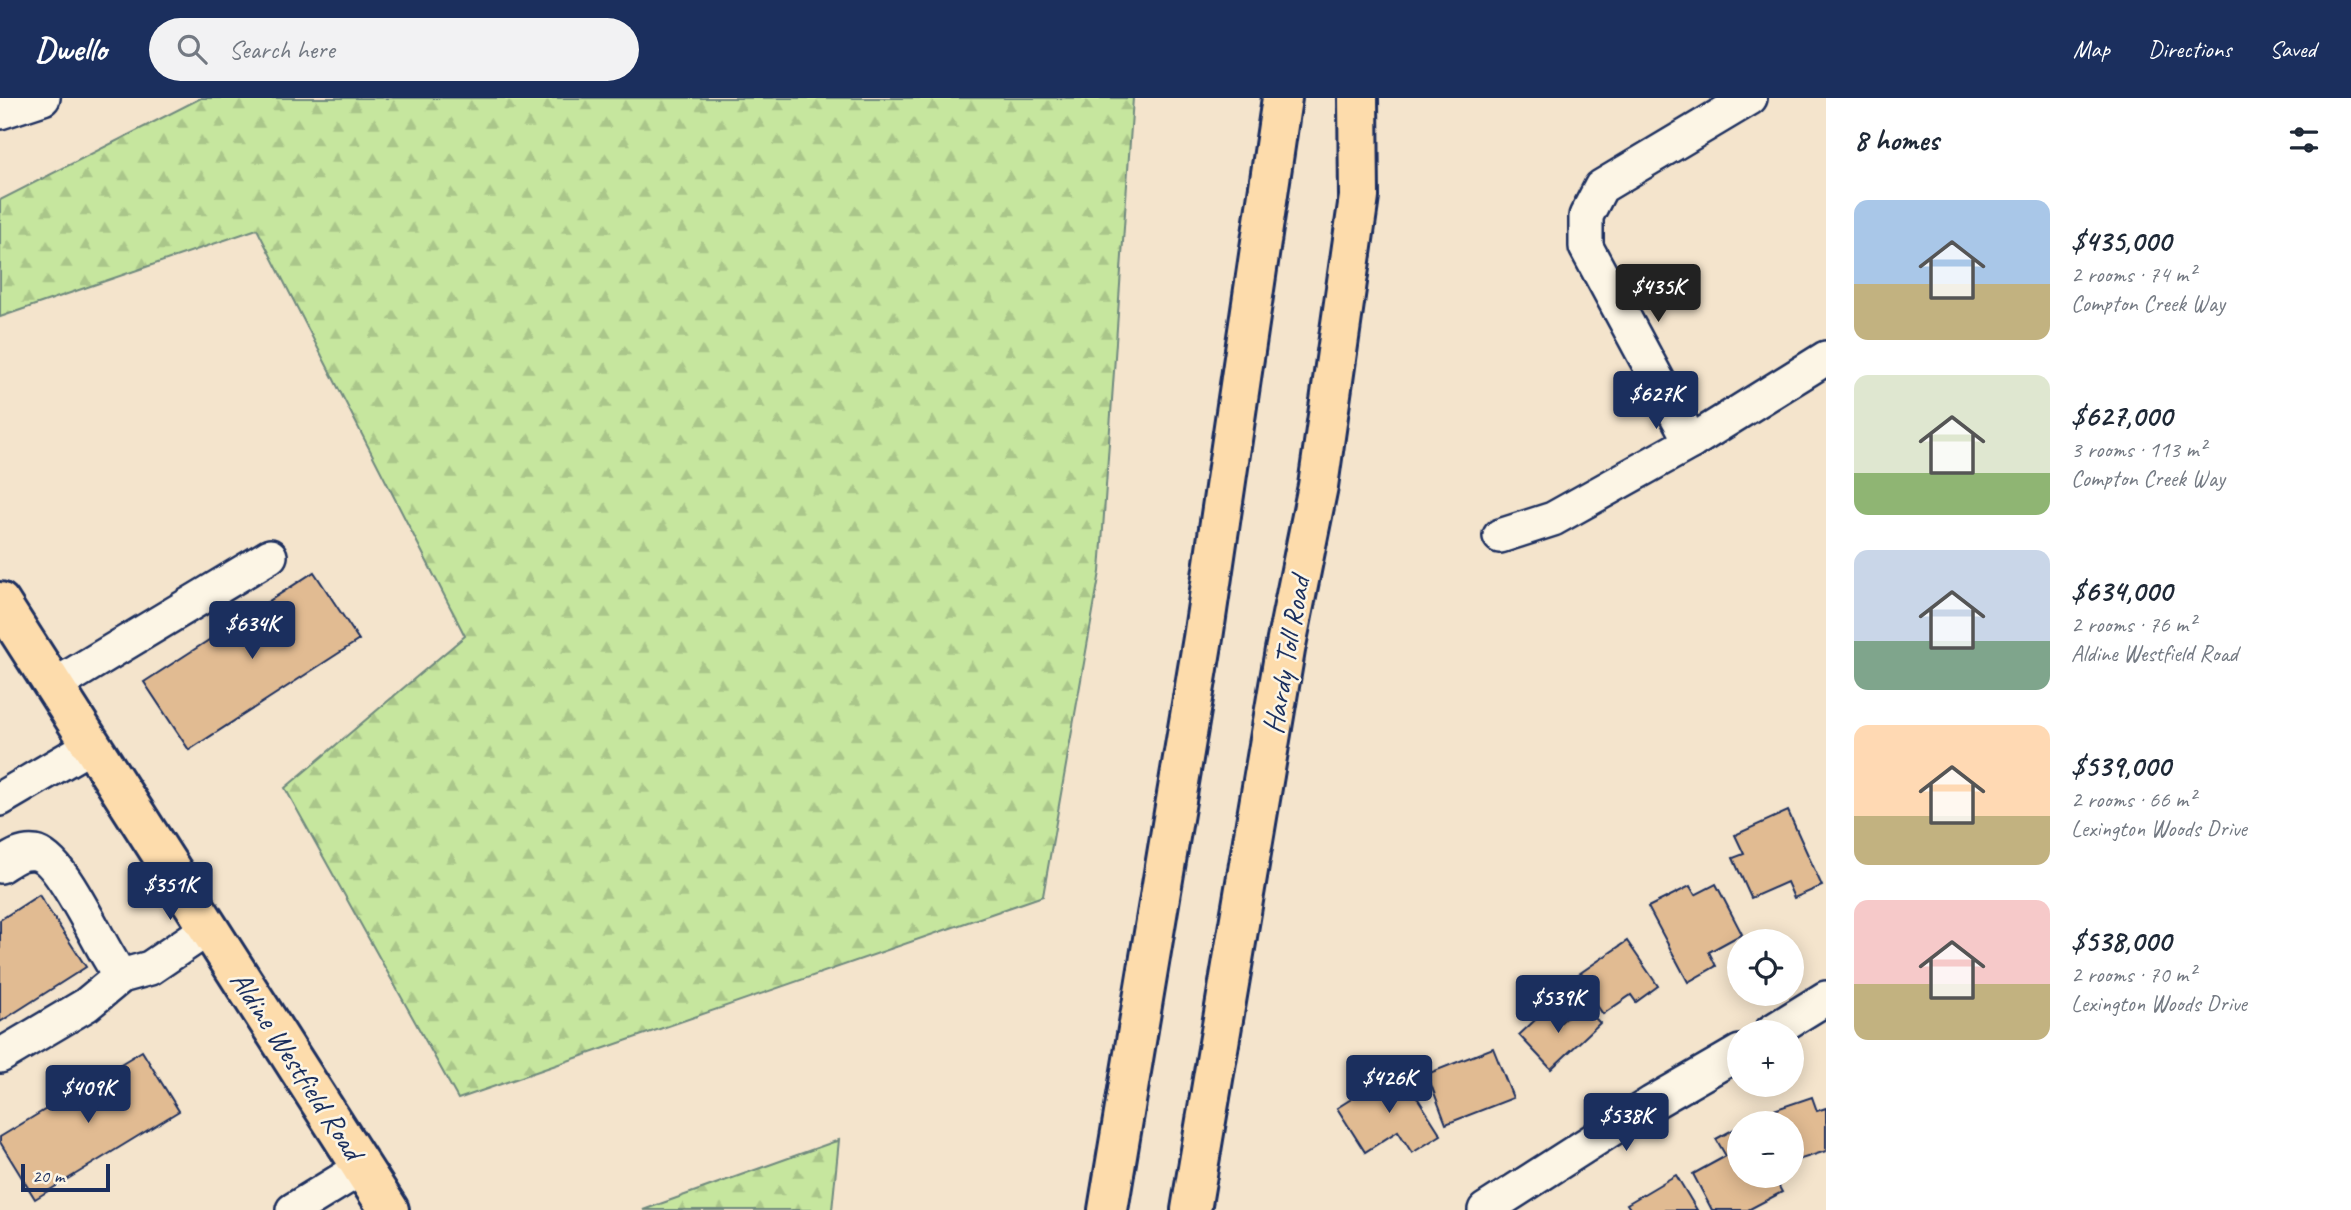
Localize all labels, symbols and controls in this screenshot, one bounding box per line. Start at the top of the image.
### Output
search box [149,18,639,81]
text: Dwello [35,28,107,70]
icon: search [173,30,211,68]
text: Search here [229,33,335,66]
text: Map [2073,34,2110,64]
text: Directions [2148,34,2231,64]
text: Saved [2269,34,2316,64]
text: 8 homes [1854,121,1939,159]
icon: filters [2285,121,2323,159]
text: $435,000 [2071,222,2171,260]
icon: home [1910,228,1994,312]
text: 2 rooms · 74 m² [2071,260,2195,289]
pin: $435K [1609,264,1707,324]
text: $435K [1632,272,1684,301]
text: Compton Creek Way [2071,289,2225,318]
pin: $627K [1607,372,1705,431]
text: $627K [1629,379,1683,408]
text: $627,000 [2071,397,2172,435]
icon: home [1910,403,1994,487]
text: 3 rooms · 113 m² [2071,435,2206,464]
text: Compton Creek Way [2071,464,2225,493]
street label: Hardy Toll Road [1253,569,1319,737]
text: $634,000 [2071,572,2172,610]
icon: home [1910,578,1994,662]
pin: $634K [203,602,301,661]
text: $634K [225,609,279,638]
text: 2 rooms · 76 m² [2071,610,2195,639]
text: Aldine Westfield Road [2071,639,2238,668]
text: $539,000 [2071,747,2171,785]
icon: home [1910,753,1994,837]
text: 2 rooms · 66 m² [2071,785,2195,814]
text: Lexington Woods Drive [2071,814,2247,843]
pin: $351K [121,862,219,922]
text: $351K [144,870,196,899]
text: $538,000 [2071,922,2171,960]
icon: home [1910,928,1994,1012]
map controls [1727,929,1804,1188]
button: locate [1727,929,1804,1006]
text: 2 rooms · 70 m² [2071,960,2195,989]
street label: Aldine Westfield Road [222,963,375,1170]
pin: $539K [1509,976,1607,1035]
text: $539K [1532,983,1584,1012]
text: Lexington Woods Drive [2071,989,2247,1018]
button: + [1727,1020,1804,1097]
pin: $426K [1340,1056,1438,1115]
text: $426K [1362,1063,1416,1092]
pin: $409K [39,1066,137,1125]
text: $409K [62,1073,114,1102]
pin: $538K [1577,1094,1675,1153]
text: $538K [1600,1101,1652,1130]
button: − [1727,1111,1804,1188]
scale bar [21,1161,110,1193]
text: 20 m [32,1164,64,1188]

